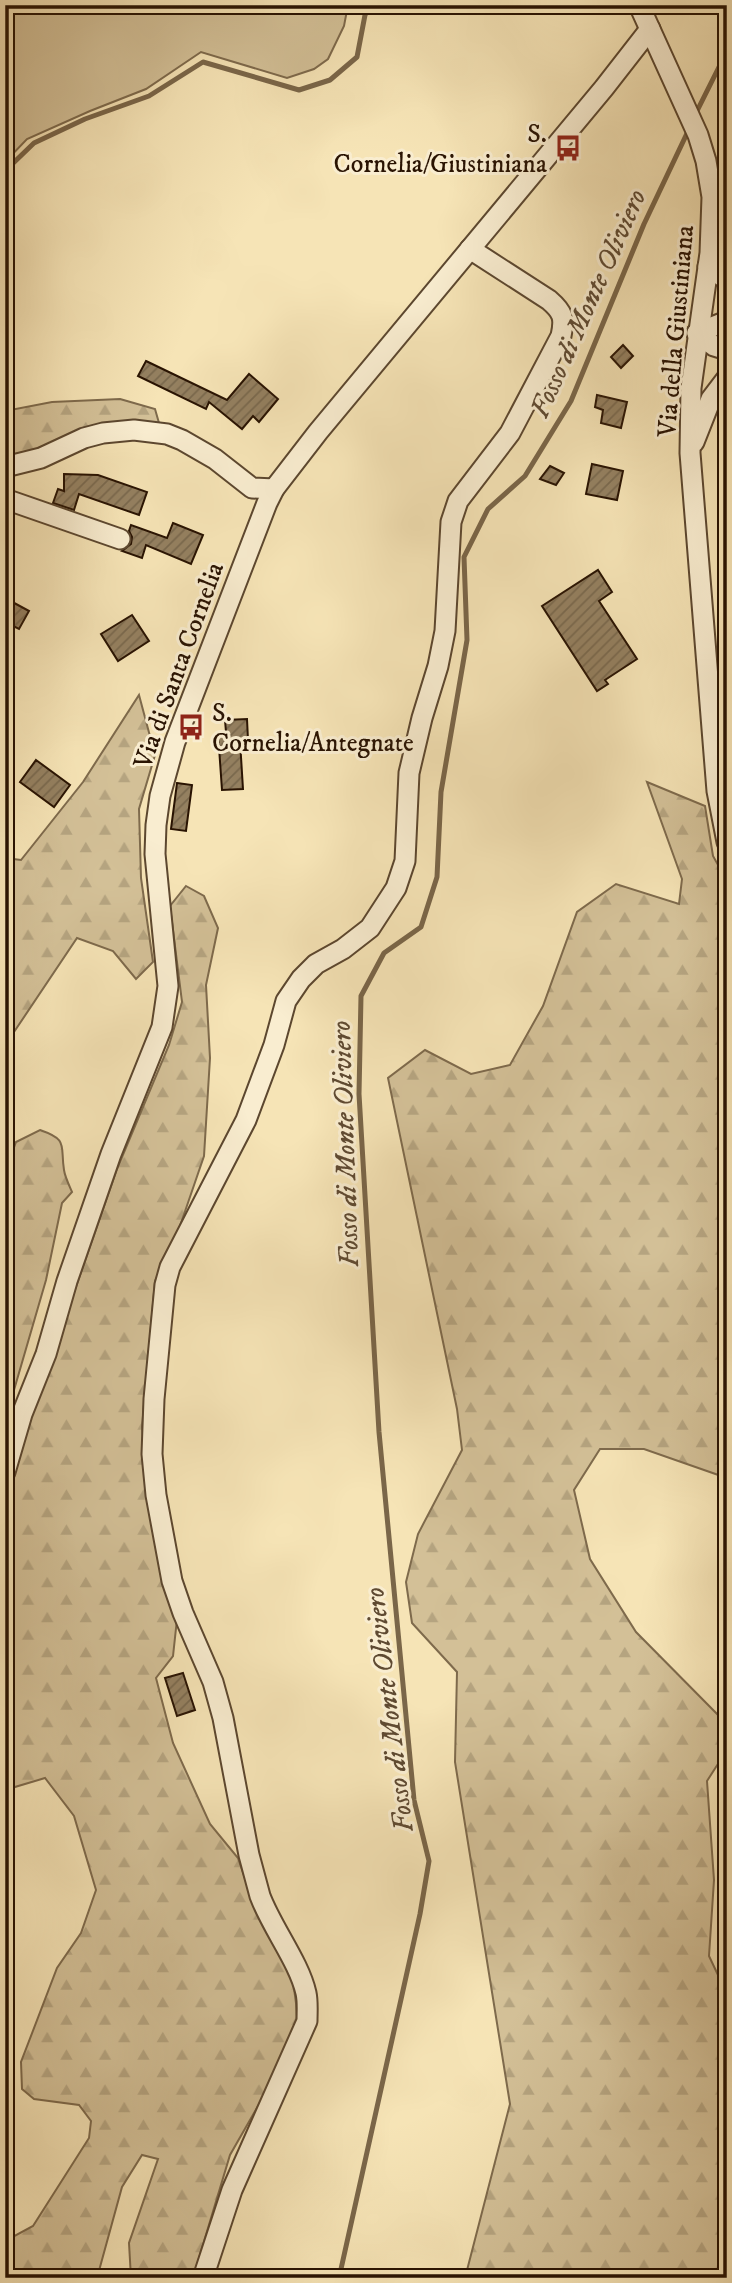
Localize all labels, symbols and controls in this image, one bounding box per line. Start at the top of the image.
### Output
place label: S. Cornelia/Giustiniana [334,118,547,181]
bus stop icon: S. Cornelia/Giustiniana [553,133,583,163]
water label: Fosso di Monte Oliviero [522,184,655,423]
street label: Via della Giustiniana [651,224,702,439]
street label: Via di Santa Cornelia [126,558,232,774]
place label: S. Cornelia/Antegnate [212,697,414,760]
bus stop icon: S. Cornelia/Antegnate [176,712,206,742]
water label: Fosso di Monte Oliviero [324,1020,367,1268]
water label: Fosso di Monte Oliviero [357,1585,422,1834]

